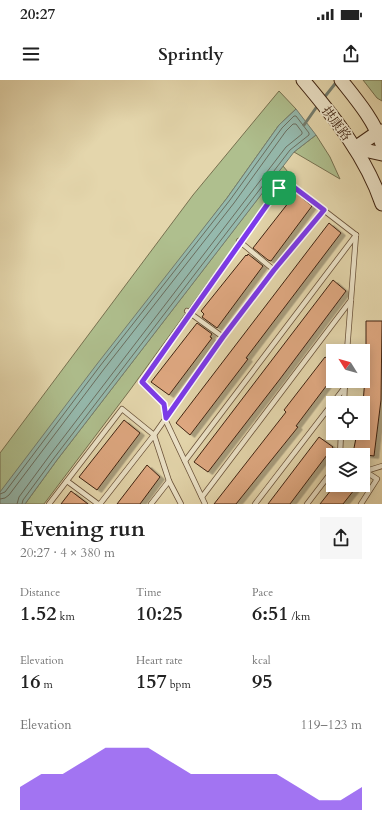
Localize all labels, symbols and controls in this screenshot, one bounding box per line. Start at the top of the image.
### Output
text: 20:27 [20,4,55,24]
text: Sprintly [158,42,224,67]
icon: menu [20,43,42,65]
icon: share [340,43,362,65]
street label: 拱康路 [317,103,355,145]
pin [262,171,296,205]
icon: arrive [268,177,290,199]
north arrow [326,344,370,388]
map controls [326,344,370,492]
button: locate [326,396,370,440]
button: layers [326,448,370,492]
text: Evening run [20,514,145,544]
button: share [320,517,362,559]
text: 20:27 · 4 × 380 m [20,544,115,562]
text: Distance [20,585,60,600]
text: Time [136,585,161,600]
text: Pace [252,585,273,600]
text: 1.52 [20,600,57,627]
text: 10:25 [136,600,183,627]
text: 6:51 [252,600,289,627]
text: km [57,609,75,624]
text: /km [289,609,310,624]
text: Elevation [20,653,64,668]
text: Heart rate [136,653,183,668]
text: kcal [252,653,270,668]
text: 16 [20,668,41,695]
text: 157 [136,668,167,695]
text: 95 [252,668,273,695]
text: m [41,677,53,692]
text: bpm [167,677,191,692]
text: Elevation [20,716,72,734]
text: 119–123 m [300,716,362,734]

